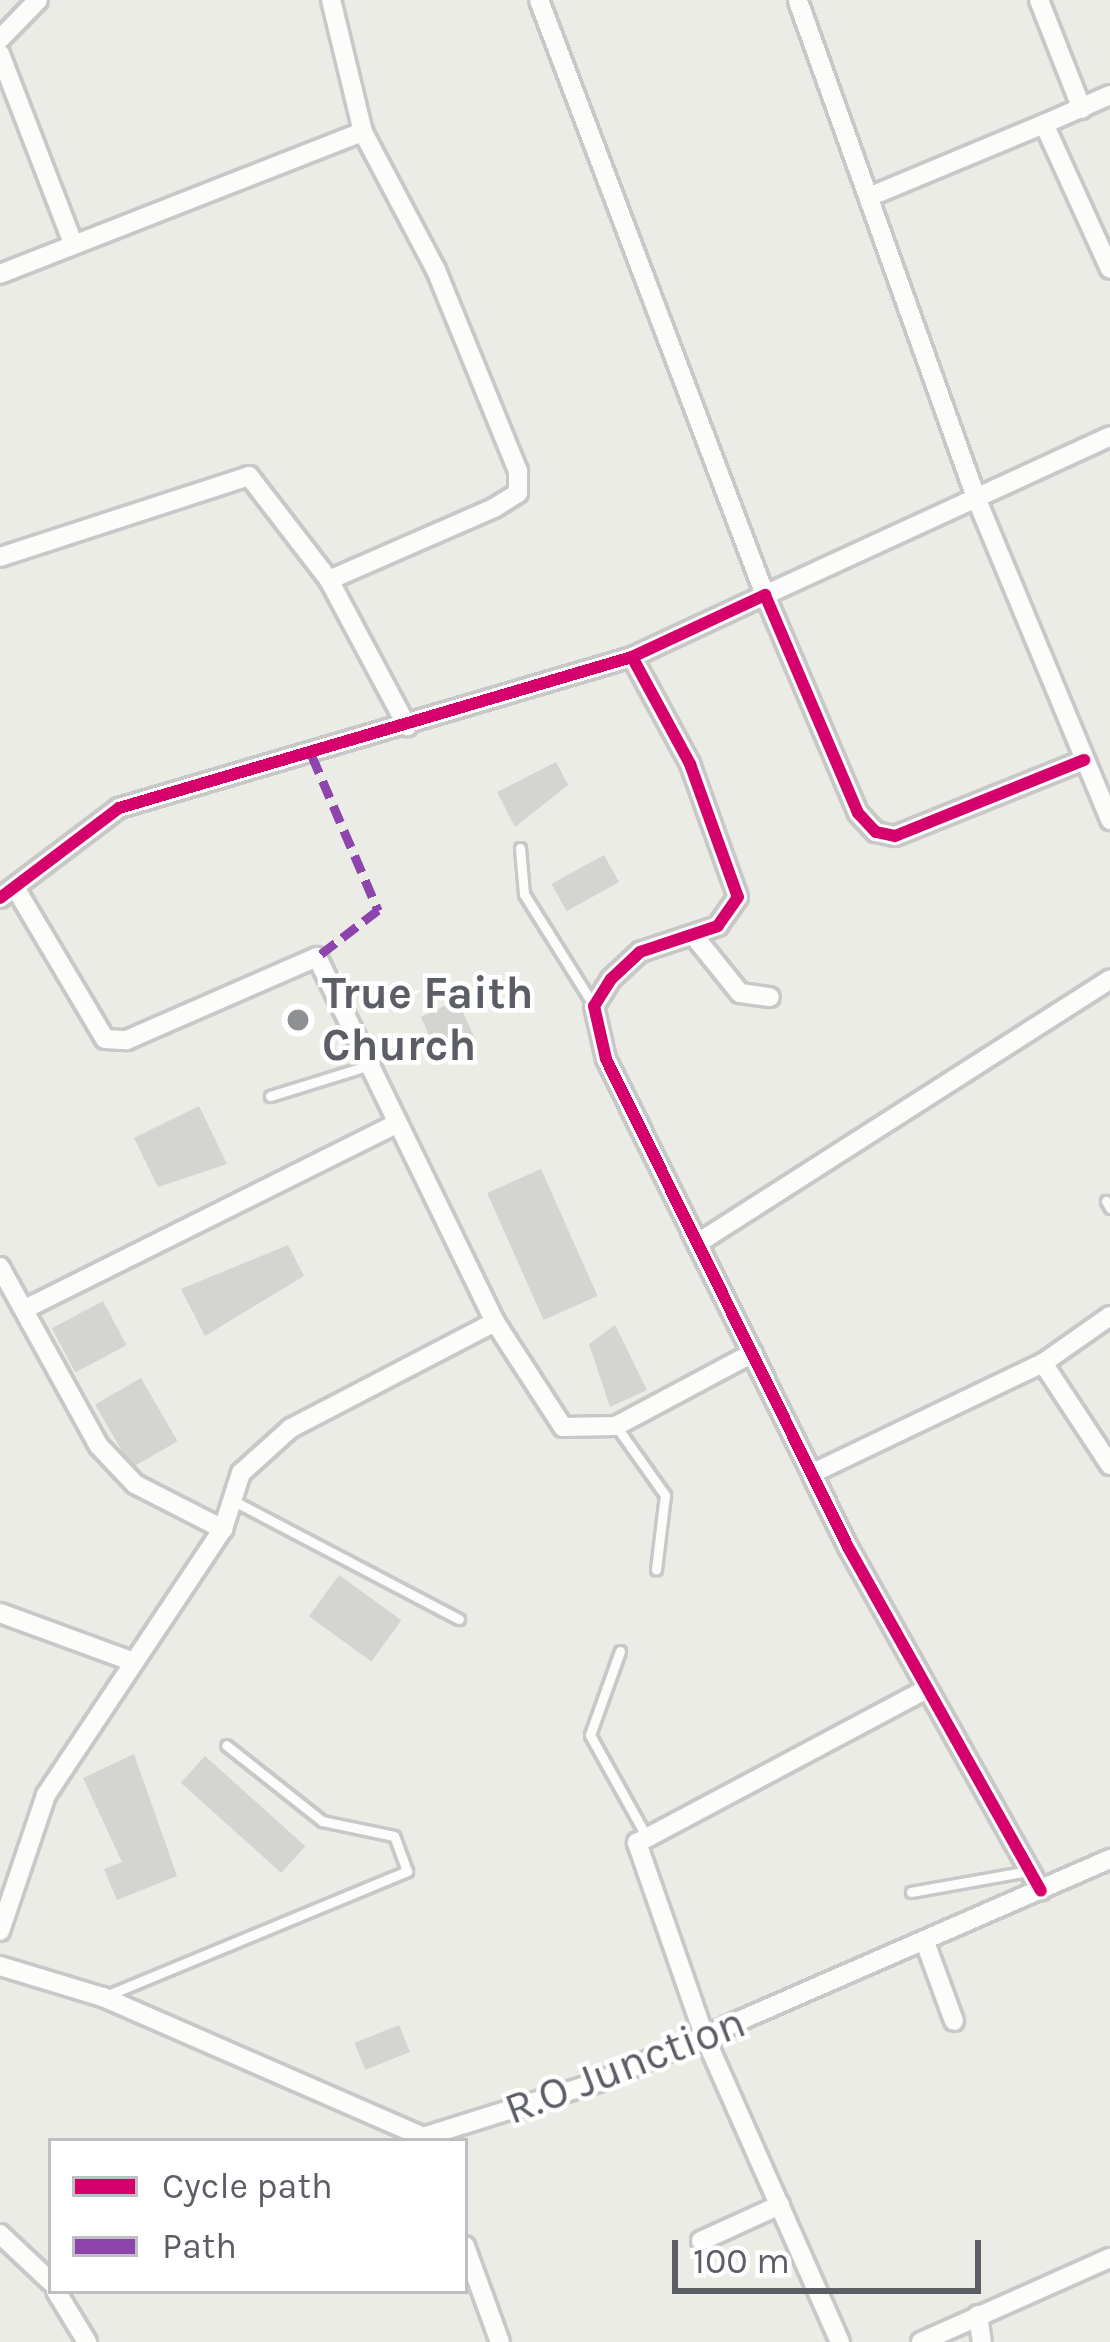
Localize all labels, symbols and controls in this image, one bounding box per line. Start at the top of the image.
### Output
place label: True Faith Church [322,967,534,1073]
marker: True Faith Church [285,1007,311,1033]
street label: R.O Junction [497,1995,753,2137]
legend [48,2138,468,2294]
text: Cycle path [162,2165,333,2207]
scale bar [678,2216,987,2290]
text: Path [162,2225,237,2267]
text: 100 m [693,2240,790,2282]

